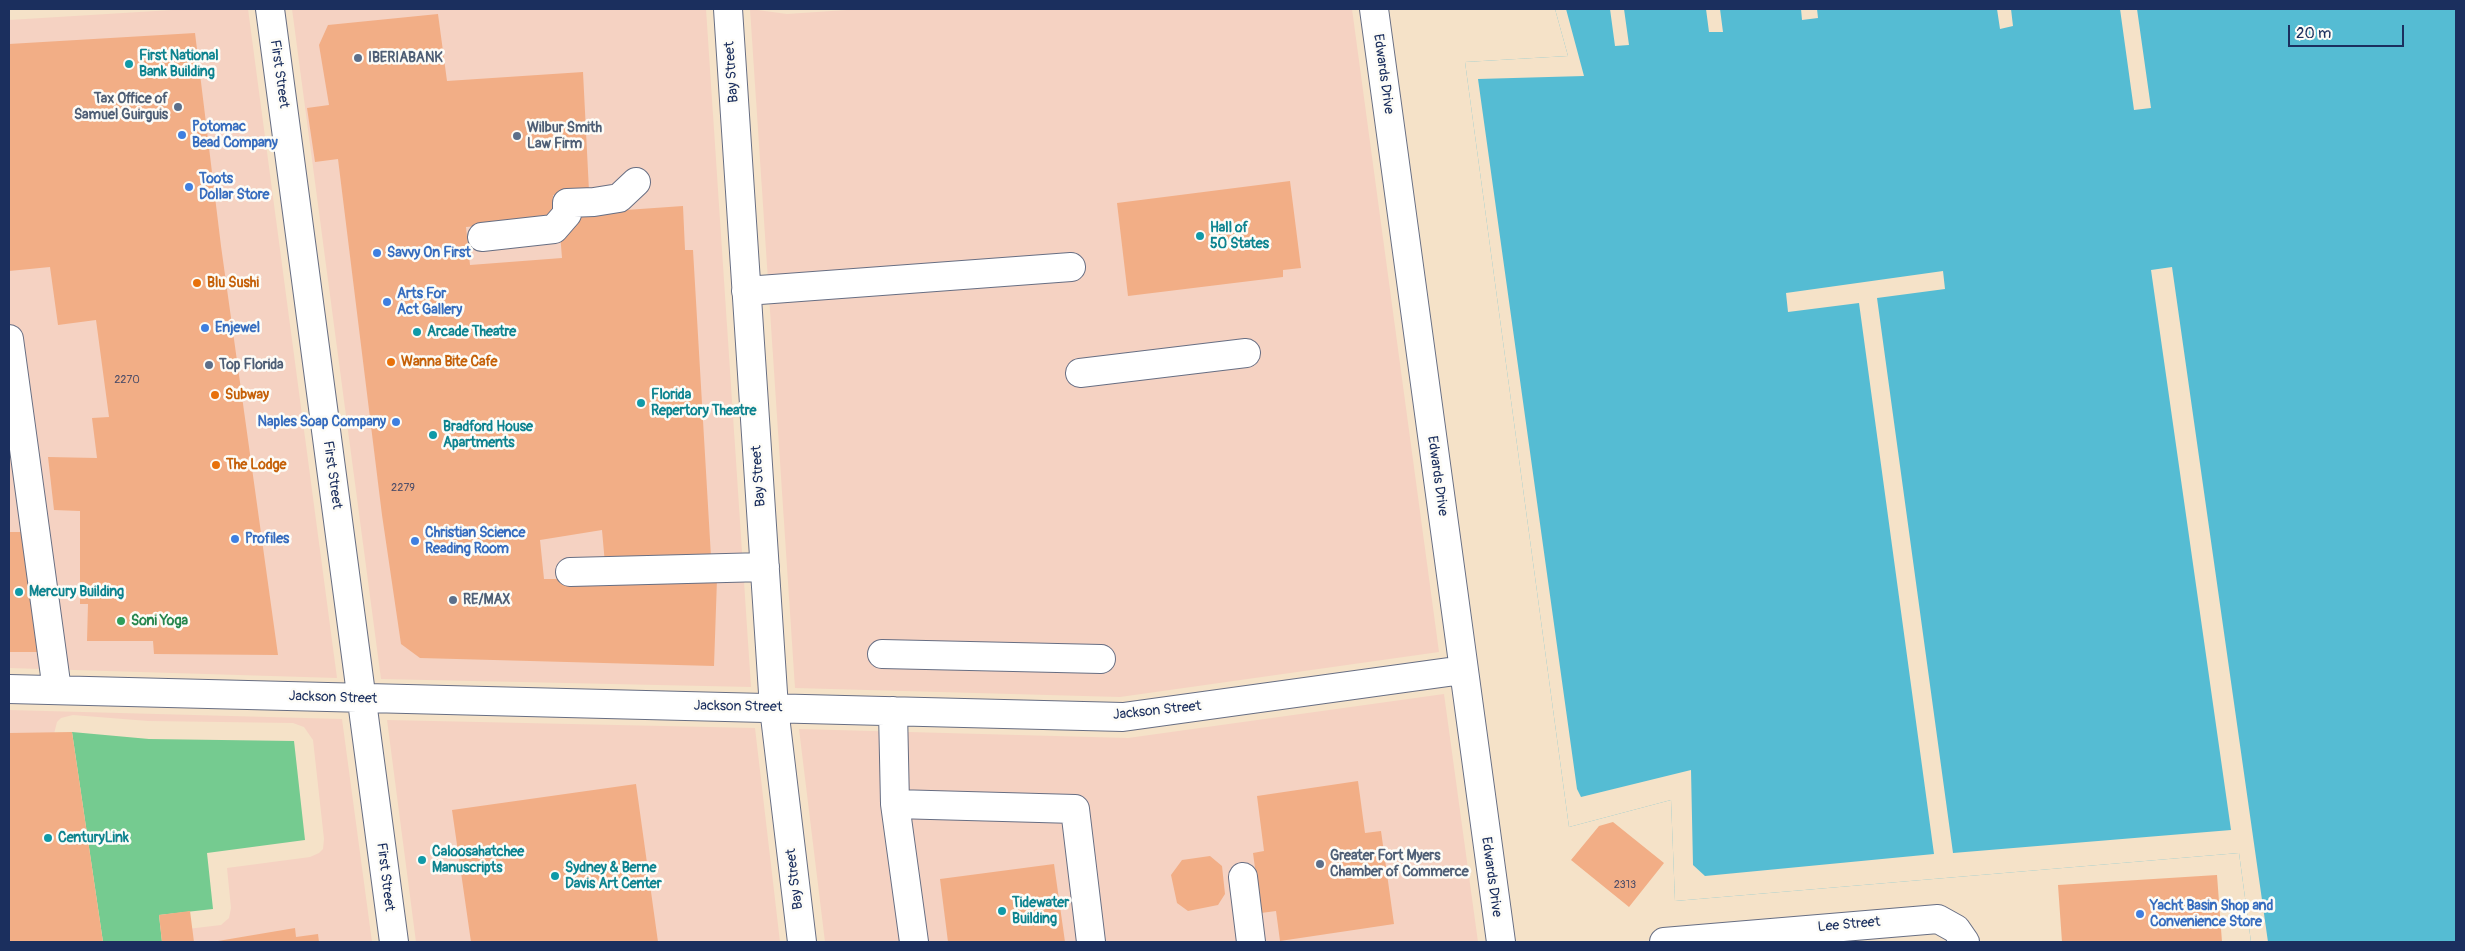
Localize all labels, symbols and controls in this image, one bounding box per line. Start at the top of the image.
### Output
scale bar [2290,15,2406,47]
text: 20 m [2296,24,2331,43]
street label: Edwards Drive [1369,33,1397,115]
street label: First Street [266,39,292,109]
street label: Bay Street [721,41,743,103]
place label: First National Bank Building [139,48,219,80]
place label: IBERIABANK [368,50,443,66]
marker: IBERIABANK [352,52,364,64]
marker: First National Bank Building [123,58,135,70]
place label: Tax Office of Samuel Guirguis [74,91,168,124]
marker: Tax Office of Samuel Guirguis [172,101,184,113]
place label: Potomac Bead Company [192,119,278,152]
place label: Wilbur Smith Law Firm [527,120,602,152]
marker: Potomac Bead Company [176,129,188,141]
marker: Wilbur Smith Law Firm [511,130,523,142]
place label: Toots Dollar Store [199,171,269,203]
marker: Toots Dollar Store [183,181,195,193]
place label: Hall of 50 States [1210,220,1269,252]
marker: Hall of 50 States [1194,230,1206,242]
place label: Savvy On First [387,245,471,261]
marker: Savvy On First [371,247,383,259]
place label: Blu Sushi [207,275,259,291]
marker: Blu Sushi [191,277,203,289]
place label: Arts For Act Gallery [397,286,462,318]
marker: Arts For Act Gallery [381,296,393,308]
place label: Enjewel [215,320,260,336]
marker: Enjewel [199,322,211,334]
place label: Arcade Theatre [427,324,516,340]
marker: Arcade Theatre [411,326,423,338]
place label: Wanna Bite Cafe [401,354,497,370]
marker: Wanna Bite Cafe [385,356,397,368]
place label: Top Florida [219,357,284,373]
marker: Top Florida [203,359,215,371]
house number: 2270 [114,373,140,387]
place label: Subway [225,387,269,403]
place label: Florida Repertory Theatre [651,387,756,420]
marker: Subway [209,389,221,401]
marker: Florida Repertory Theatre [635,397,647,409]
place label: Naples Soap Company [258,414,386,430]
marker: Naples Soap Company [390,416,402,428]
place label: Bradford House Apartments [443,419,533,452]
marker: Bradford House Apartments [427,429,439,441]
street label: Edwards Drive [1423,435,1451,517]
street label: First Street [319,440,345,510]
street label: Bay Street [748,445,770,507]
place label: The Lodge [226,457,286,473]
marker: The Lodge [210,459,222,471]
house number: 2279 [391,481,415,495]
place label: Christian Science Reading Room [425,525,525,558]
place label: Profiles [245,531,289,547]
marker: Profiles [229,533,241,545]
marker: Christian Science Reading Room [409,535,421,547]
place label: Mercury Building [29,584,124,600]
marker: Mercury Building [13,586,25,598]
place label: RE/MAX [463,592,511,608]
marker: RE/MAX [447,594,459,606]
place label: Soni Yoga [131,613,188,629]
marker: Soni Yoga [115,615,127,627]
street label: Jackson Street [288,688,378,708]
street label: Jackson Street [693,698,783,716]
street label: Jackson Street [1112,698,1202,724]
place label: CenturyLink [58,830,129,846]
marker: CenturyLink [42,832,54,844]
street label: Edwards Drive [1477,836,1505,918]
street label: First Street [372,842,398,912]
place label: Caloosahatchee Manuscripts [432,844,524,876]
street label: Bay Street [783,847,807,911]
place label: Greater Fort Myers Chamber of Commerce [1330,848,1469,880]
marker: Caloosahatchee Manuscripts [416,854,428,866]
marker: Greater Fort Myers Chamber of Commerce [1314,858,1326,870]
place label: Sydney & Berne Davis Art Center [565,860,662,892]
marker: Sydney & Berne Davis Art Center [549,870,561,882]
house number: 2313 [1614,878,1636,892]
place label: Tidewater Building [1012,895,1069,928]
place label: Yacht Basin Shop and Convenience Store [2150,898,2273,930]
marker: Tidewater Building [996,905,1008,917]
marker: Yacht Basin Shop and Convenience Store [2134,908,2146,920]
street label: Lee Street [1817,914,1881,936]

